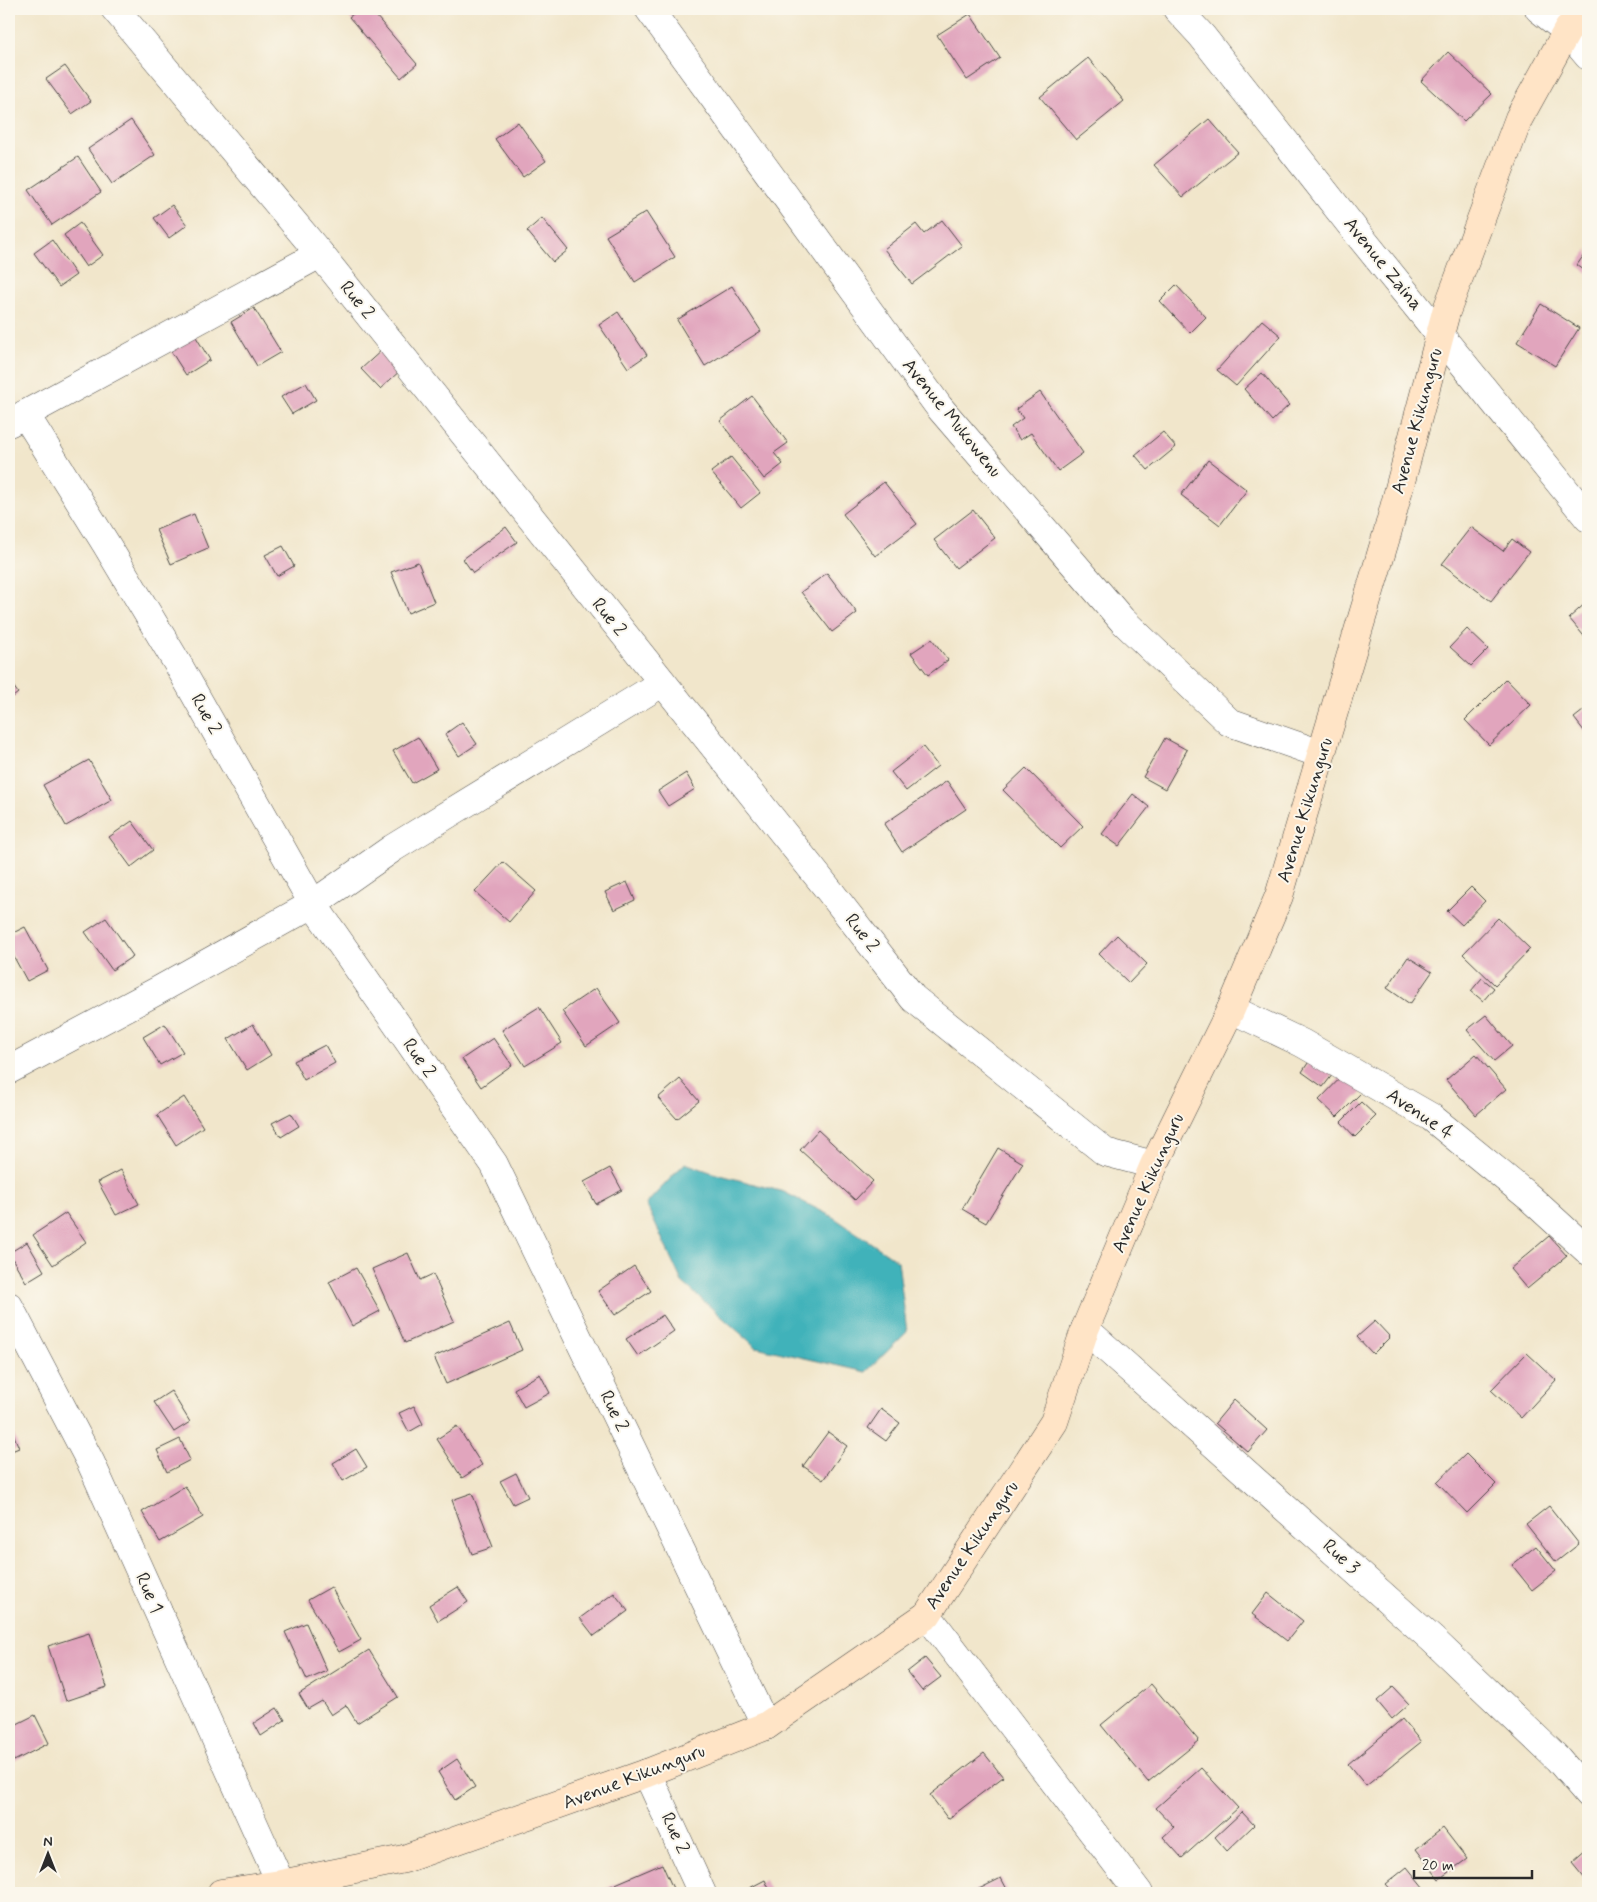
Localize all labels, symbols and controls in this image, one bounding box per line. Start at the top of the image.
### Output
street label: Avenue Zaina [1338,212,1428,316]
street label: Rue 2 [334,276,380,324]
street label: Avenue Kikunguru [1385,345,1449,497]
street label: Avenue Mukowenu [896,353,1008,483]
street label: Rue 2 [586,593,632,641]
street label: Rue 2 [185,689,227,739]
street label: Avenue Kikunguru [1271,734,1340,886]
street label: Rue 2 [839,908,885,958]
street label: Rue 2 [397,1033,441,1083]
street label: Avenue 4 [1382,1082,1458,1146]
street label: Avenue Kikunguru [1106,1109,1191,1257]
street label: Rue 2 [593,1386,635,1436]
street label: Avenue Kikunguru [920,1476,1025,1615]
street label: Rue 3 [1317,1534,1365,1581]
street label: Rue 1 [129,1569,169,1617]
street label: Avenue Kikunguru [559,1738,709,1817]
street label: Rue 2 [655,1808,695,1858]
north arrow [22,1830,72,1880]
text: N [43,1833,53,1851]
scale bar [1414,1847,1532,1879]
text: 20 m [1422,1856,1454,1876]

